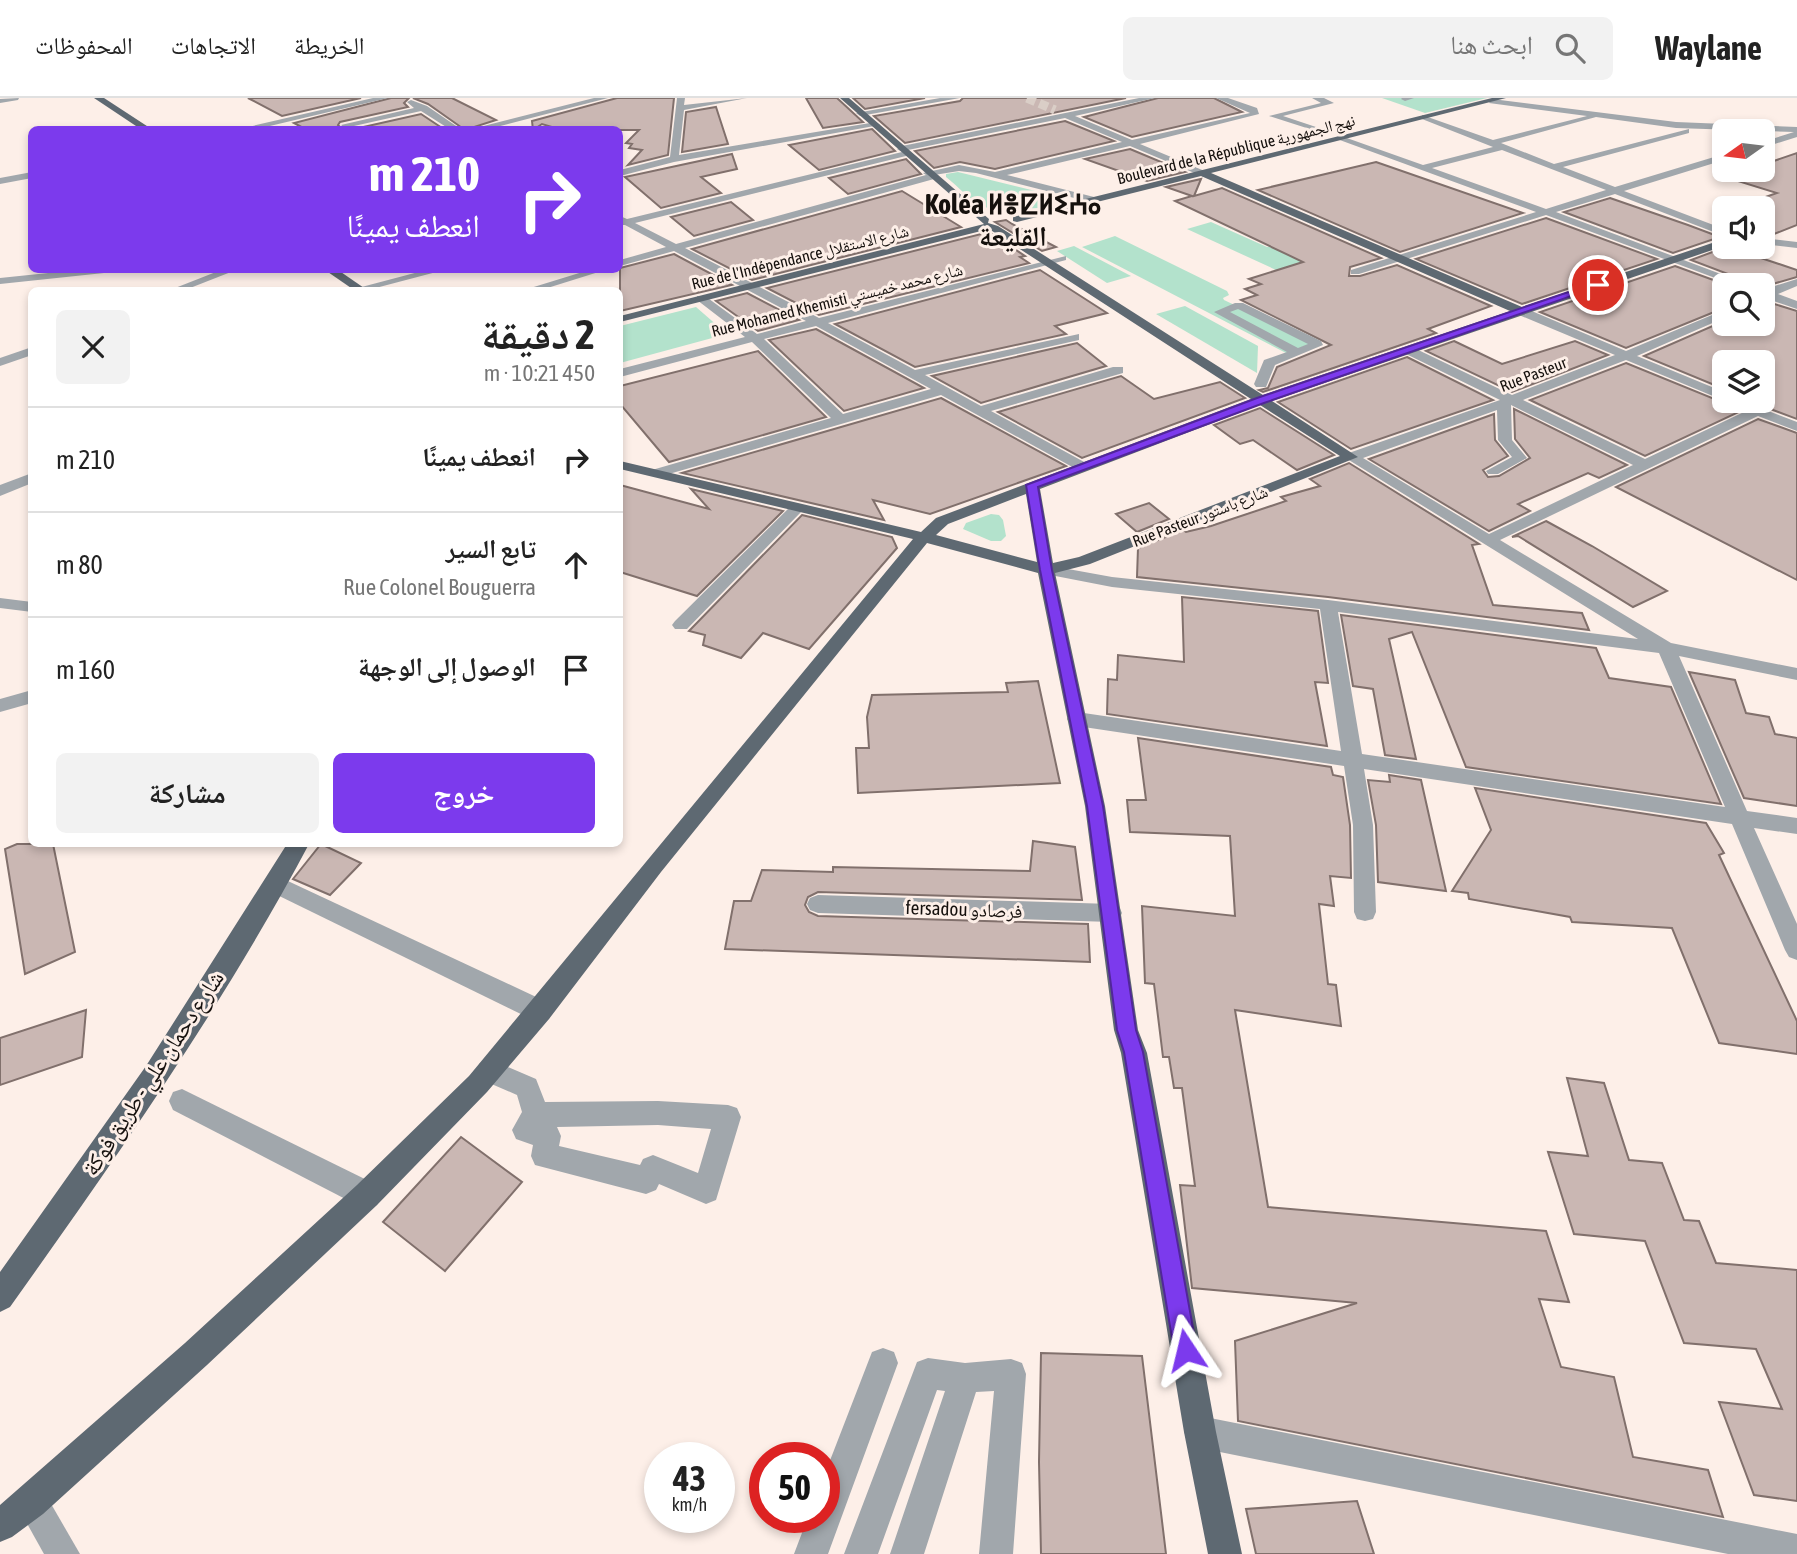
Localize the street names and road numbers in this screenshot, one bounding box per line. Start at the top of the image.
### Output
street label: Boulevard de la République نهج الجمهورية [1115,111,1357,189]
street label: Rue de l'Indépendance شارع الاستقلال [690,221,911,295]
street label: Rue Mohamed Khemisti شارع محمد خميستي [710,260,965,344]
street label: Rue Pasteur [1497,353,1569,395]
street label: Rue Pasteur شارع باستور [1130,482,1271,552]
street label: fersadou فرصادو [905,896,1023,923]
street label: شارع دحمان علي - طريق فوكة [77,966,234,1183]

